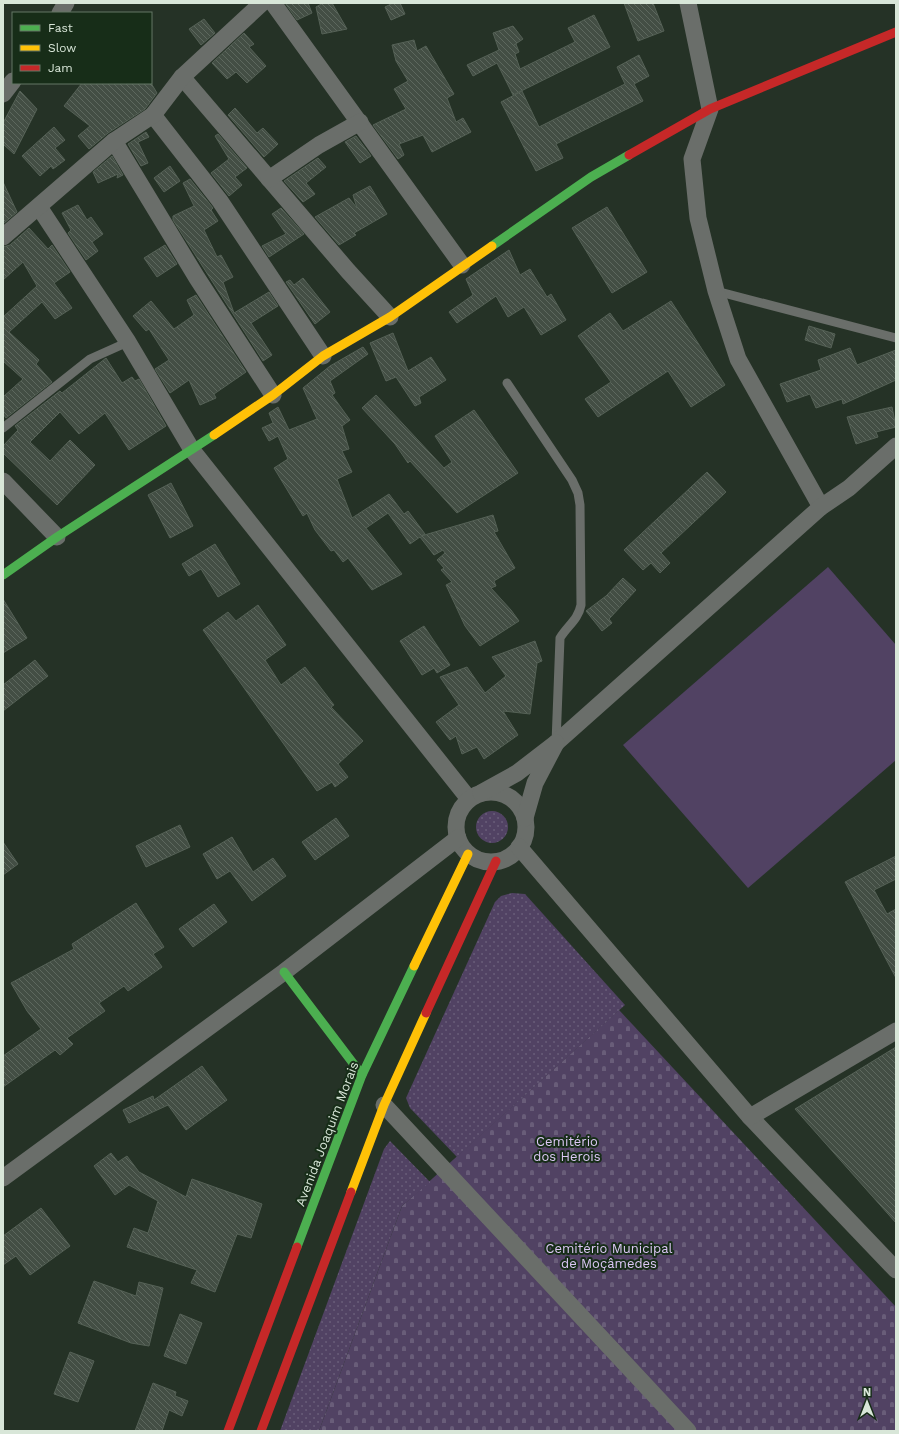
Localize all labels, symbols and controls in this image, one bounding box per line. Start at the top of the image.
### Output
legend [12,12,152,84]
text: Fast [48,21,73,35]
text: Slow [48,41,76,55]
text: Jam [48,61,73,75]
street label: Avenida Joaquim Morais [292,1059,362,1208]
park label: Cemitério dos Herois [533,1134,601,1164]
park label: Cemitério Municipal de Moçâmedes [546,1241,672,1271]
north arrow [847,1382,887,1422]
text: N [863,1386,871,1399]

